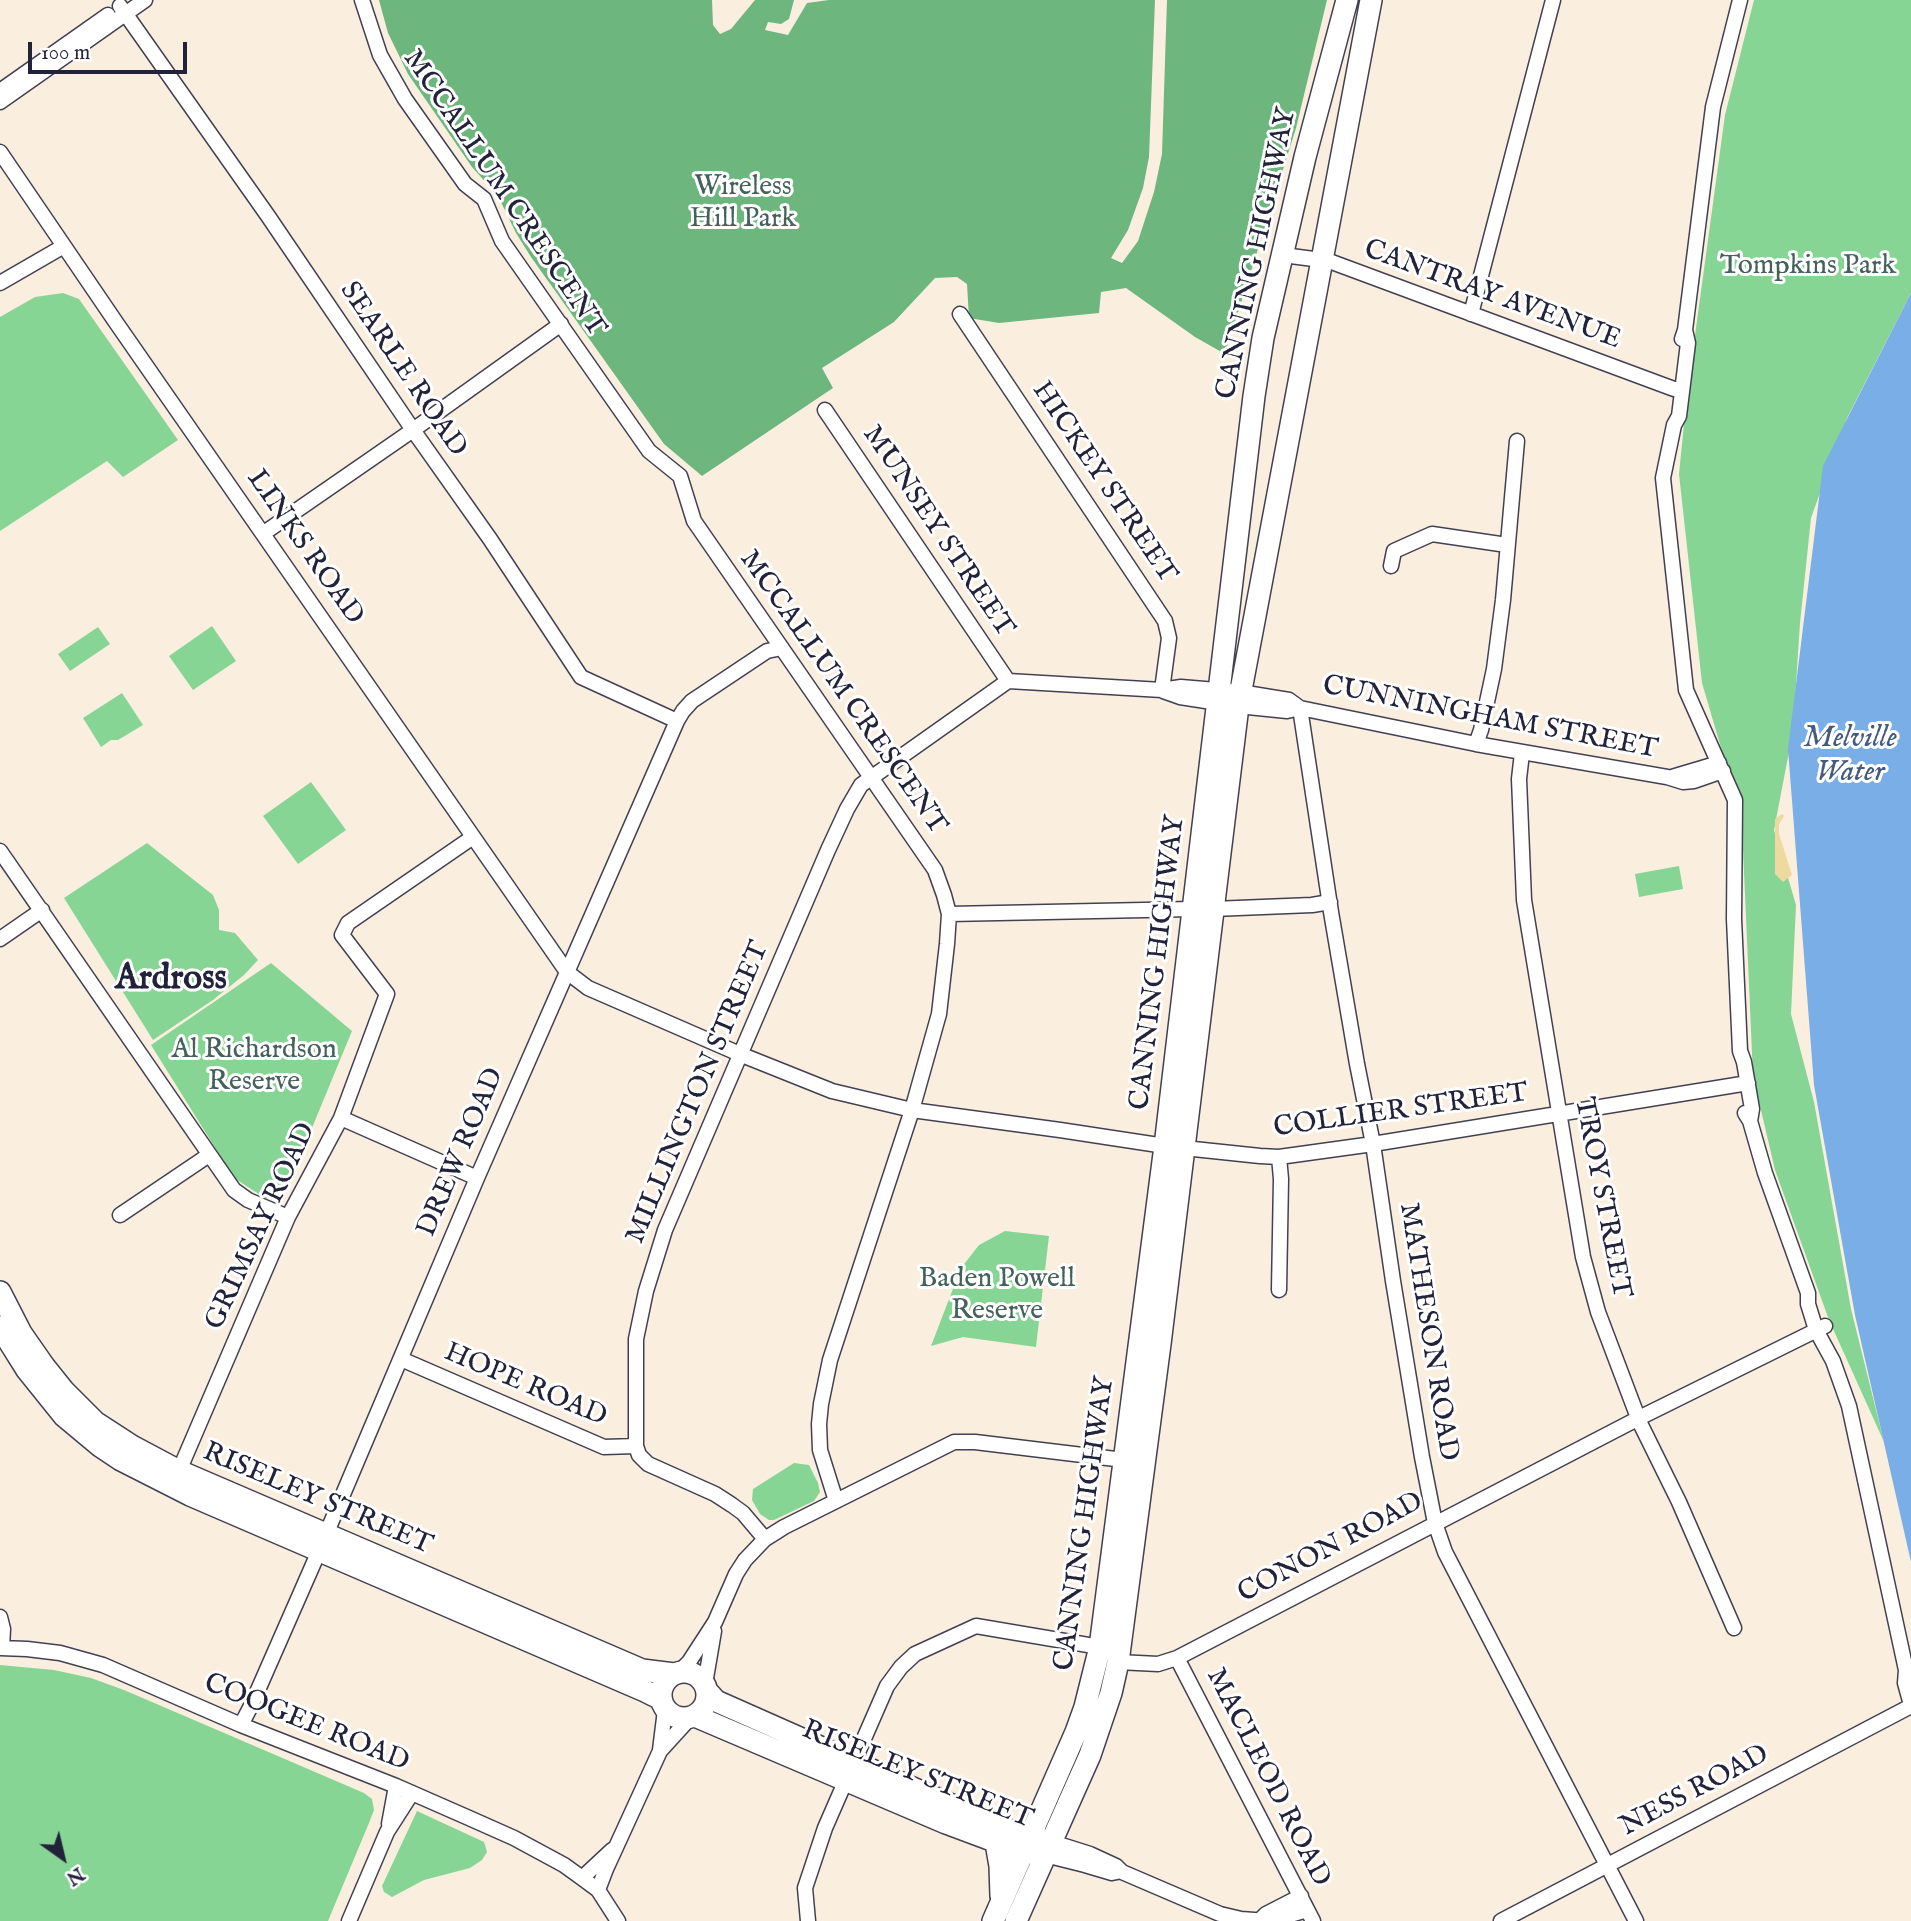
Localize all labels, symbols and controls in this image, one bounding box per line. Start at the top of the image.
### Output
scale bar [32,28,191,72]
text: 100 m [41,40,90,67]
street label: MCCALLUM CRESCENT [394,44,612,344]
street label: CANNING HIGHWAY [1211,106,1305,402]
park label: Wireless Hill Park [690,171,796,237]
street label: CANTRAY AVENUE [1359,234,1625,358]
park label: Tompkins Park [1720,250,1896,284]
street label: SEARLE ROAD [331,276,473,464]
street label: HICKEY STREET [1023,376,1183,590]
street label: MUNSEY STREET [854,420,1020,644]
street label: LINKS ROAD [238,464,370,632]
street label: MCCALLUM CRESCENT [731,544,953,842]
street label: CUNNINGHAM STREET [1320,670,1660,768]
water label: Melville Water [1803,722,1897,792]
street label: CANNING HIGHWAY [1124,814,1194,1112]
street label: MILLINGTON STREET [620,937,778,1249]
district label: Ardross [115,960,227,1002]
park label: Al Richardson Reserve [171,1034,337,1100]
street label: DREW ROAD [411,1064,513,1242]
street label: COLLIER STREET [1272,1078,1530,1146]
street label: TROY STREET [1565,1095,1637,1301]
street label: GRIMSAY ROAD [199,1118,325,1336]
street label: MATHESON ROAD [1390,1201,1464,1463]
park label: Baden Powell Reserve [919,1263,1075,1329]
street label: HOPE ROAD [439,1337,611,1435]
street label: CANNING HIGHWAY [1049,1375,1123,1673]
street label: RISELEY STREET [197,1436,437,1564]
street label: CONON ROAD [1233,1486,1429,1612]
street label: MACLEOD ROAD [1197,1663,1337,1893]
street label: COOGEE ROAD [199,1668,413,1780]
street label: RISELEY STREET [797,1714,1037,1838]
street label: NESS ROAD [1615,1739,1775,1845]
north arrow [28,1823,98,1893]
text: N [61,1861,88,1890]

